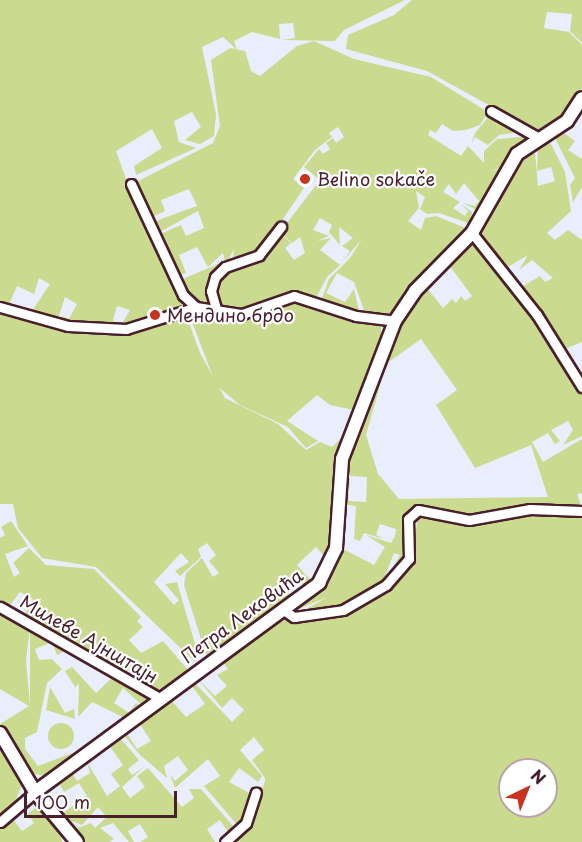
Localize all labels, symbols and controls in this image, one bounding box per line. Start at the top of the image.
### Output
place label: Belino sokače [317,168,434,190]
marker: Belino sokače [298,172,312,186]
place label: Мендино брдо [167,304,294,326]
marker: Мендино брдо [148,308,162,322]
street label: Петра Лековића [176,564,308,668]
street label: Милеве Ајнштајн [16,591,162,687]
north arrow [498,758,558,818]
text: N [526,763,552,789]
scale bar [27,779,180,817]
text: 100 m [35,788,90,815]

